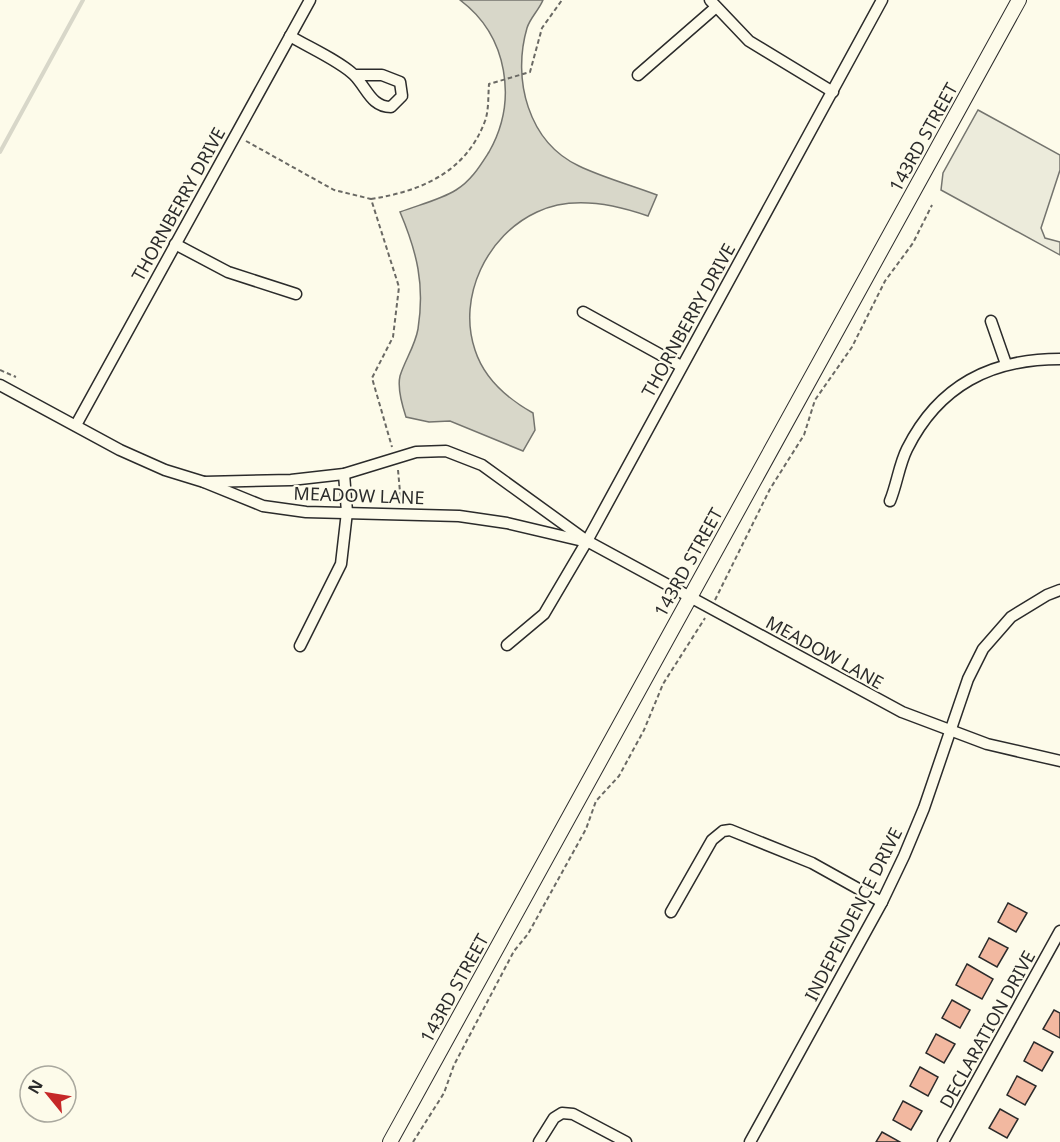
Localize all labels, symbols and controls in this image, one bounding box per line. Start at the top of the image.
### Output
street label: 143RD STREET [883,78,963,196]
street label: THORNBERRY DRIVE [126,123,230,285]
street label: THORNBERRY DRIVE [636,239,740,401]
street label: MEADOW LANE [293,481,425,509]
street label: 143RD STREET [648,503,728,621]
street label: MEADOW LANE [762,610,888,694]
street label: INDEPENDENCE DRIVE [799,823,907,1005]
street label: 143RD STREET [414,929,494,1047]
street label: DECLARATION DRIVE [934,946,1040,1112]
north arrow [18,1064,78,1124]
text: N [22,1075,48,1098]

